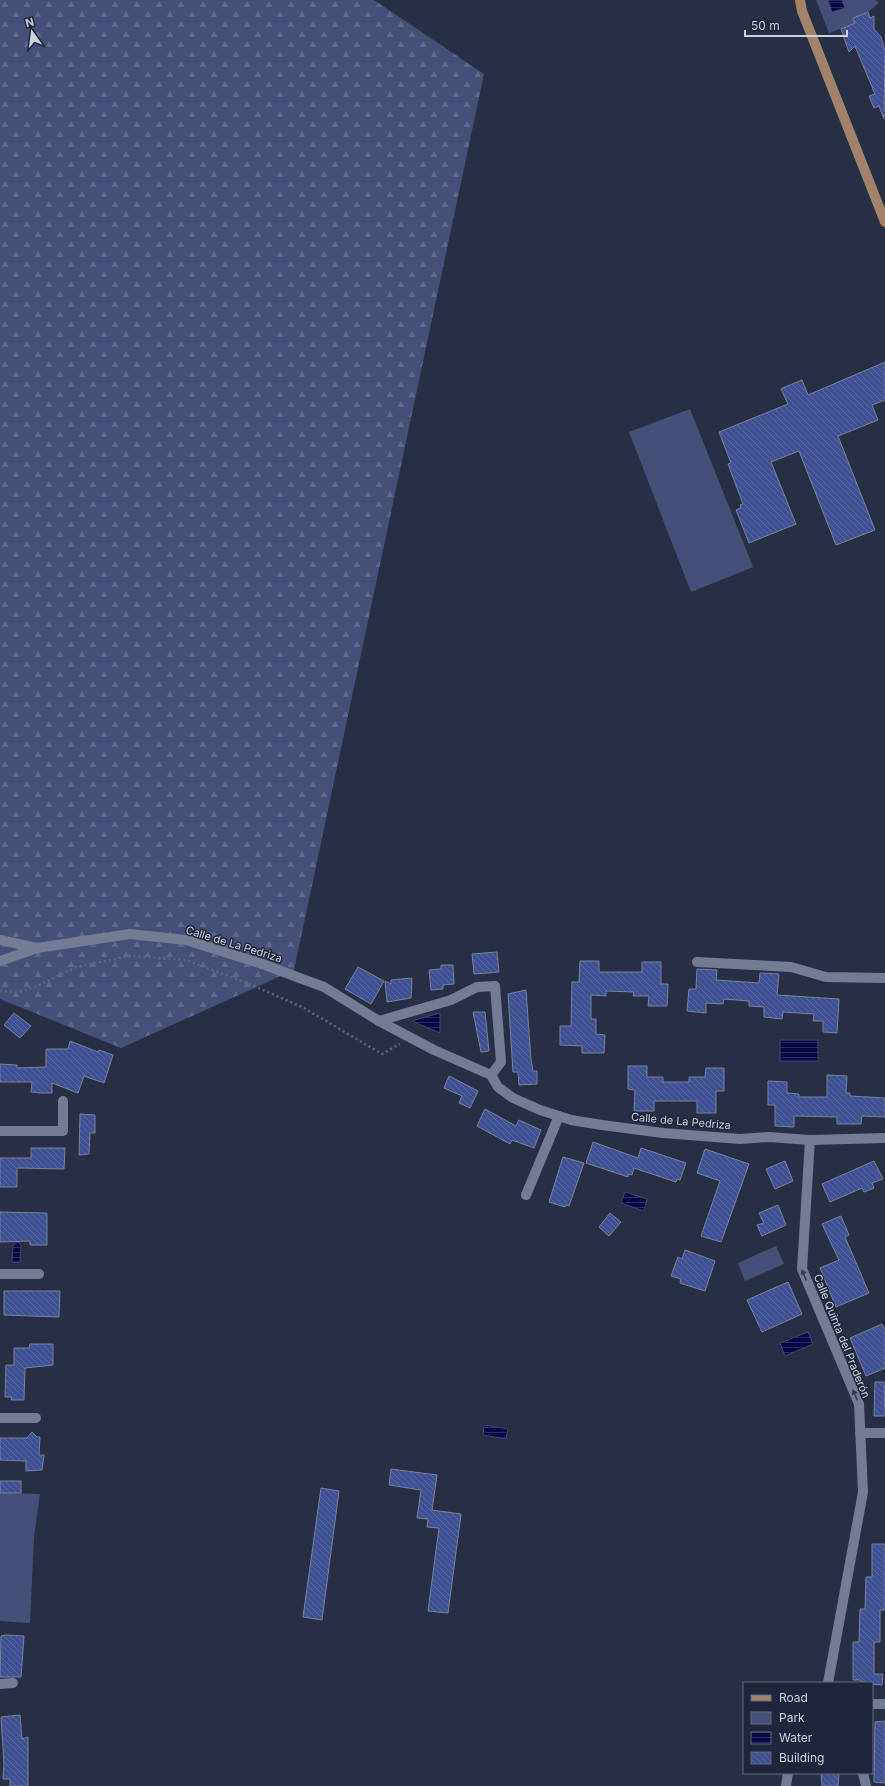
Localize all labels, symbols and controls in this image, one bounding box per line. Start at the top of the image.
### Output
north arrow [12,12,52,52]
scale bar [745,12,847,38]
text: N [24,14,35,30]
text: 50 m [751,18,780,33]
street label: Calle de La Pedriza [184,923,284,965]
street label: Calle de La Pedriza [631,1110,731,1132]
one-way arrow [801,1268,807,1280]
street label: Calle Quinta del Praderón [811,1272,873,1400]
one-way arrow [851,1388,857,1400]
legend [743,1682,873,1774]
text: Road [779,1690,808,1705]
text: Park [779,1710,805,1725]
text: Water [779,1730,813,1745]
text: Building [779,1750,824,1765]

